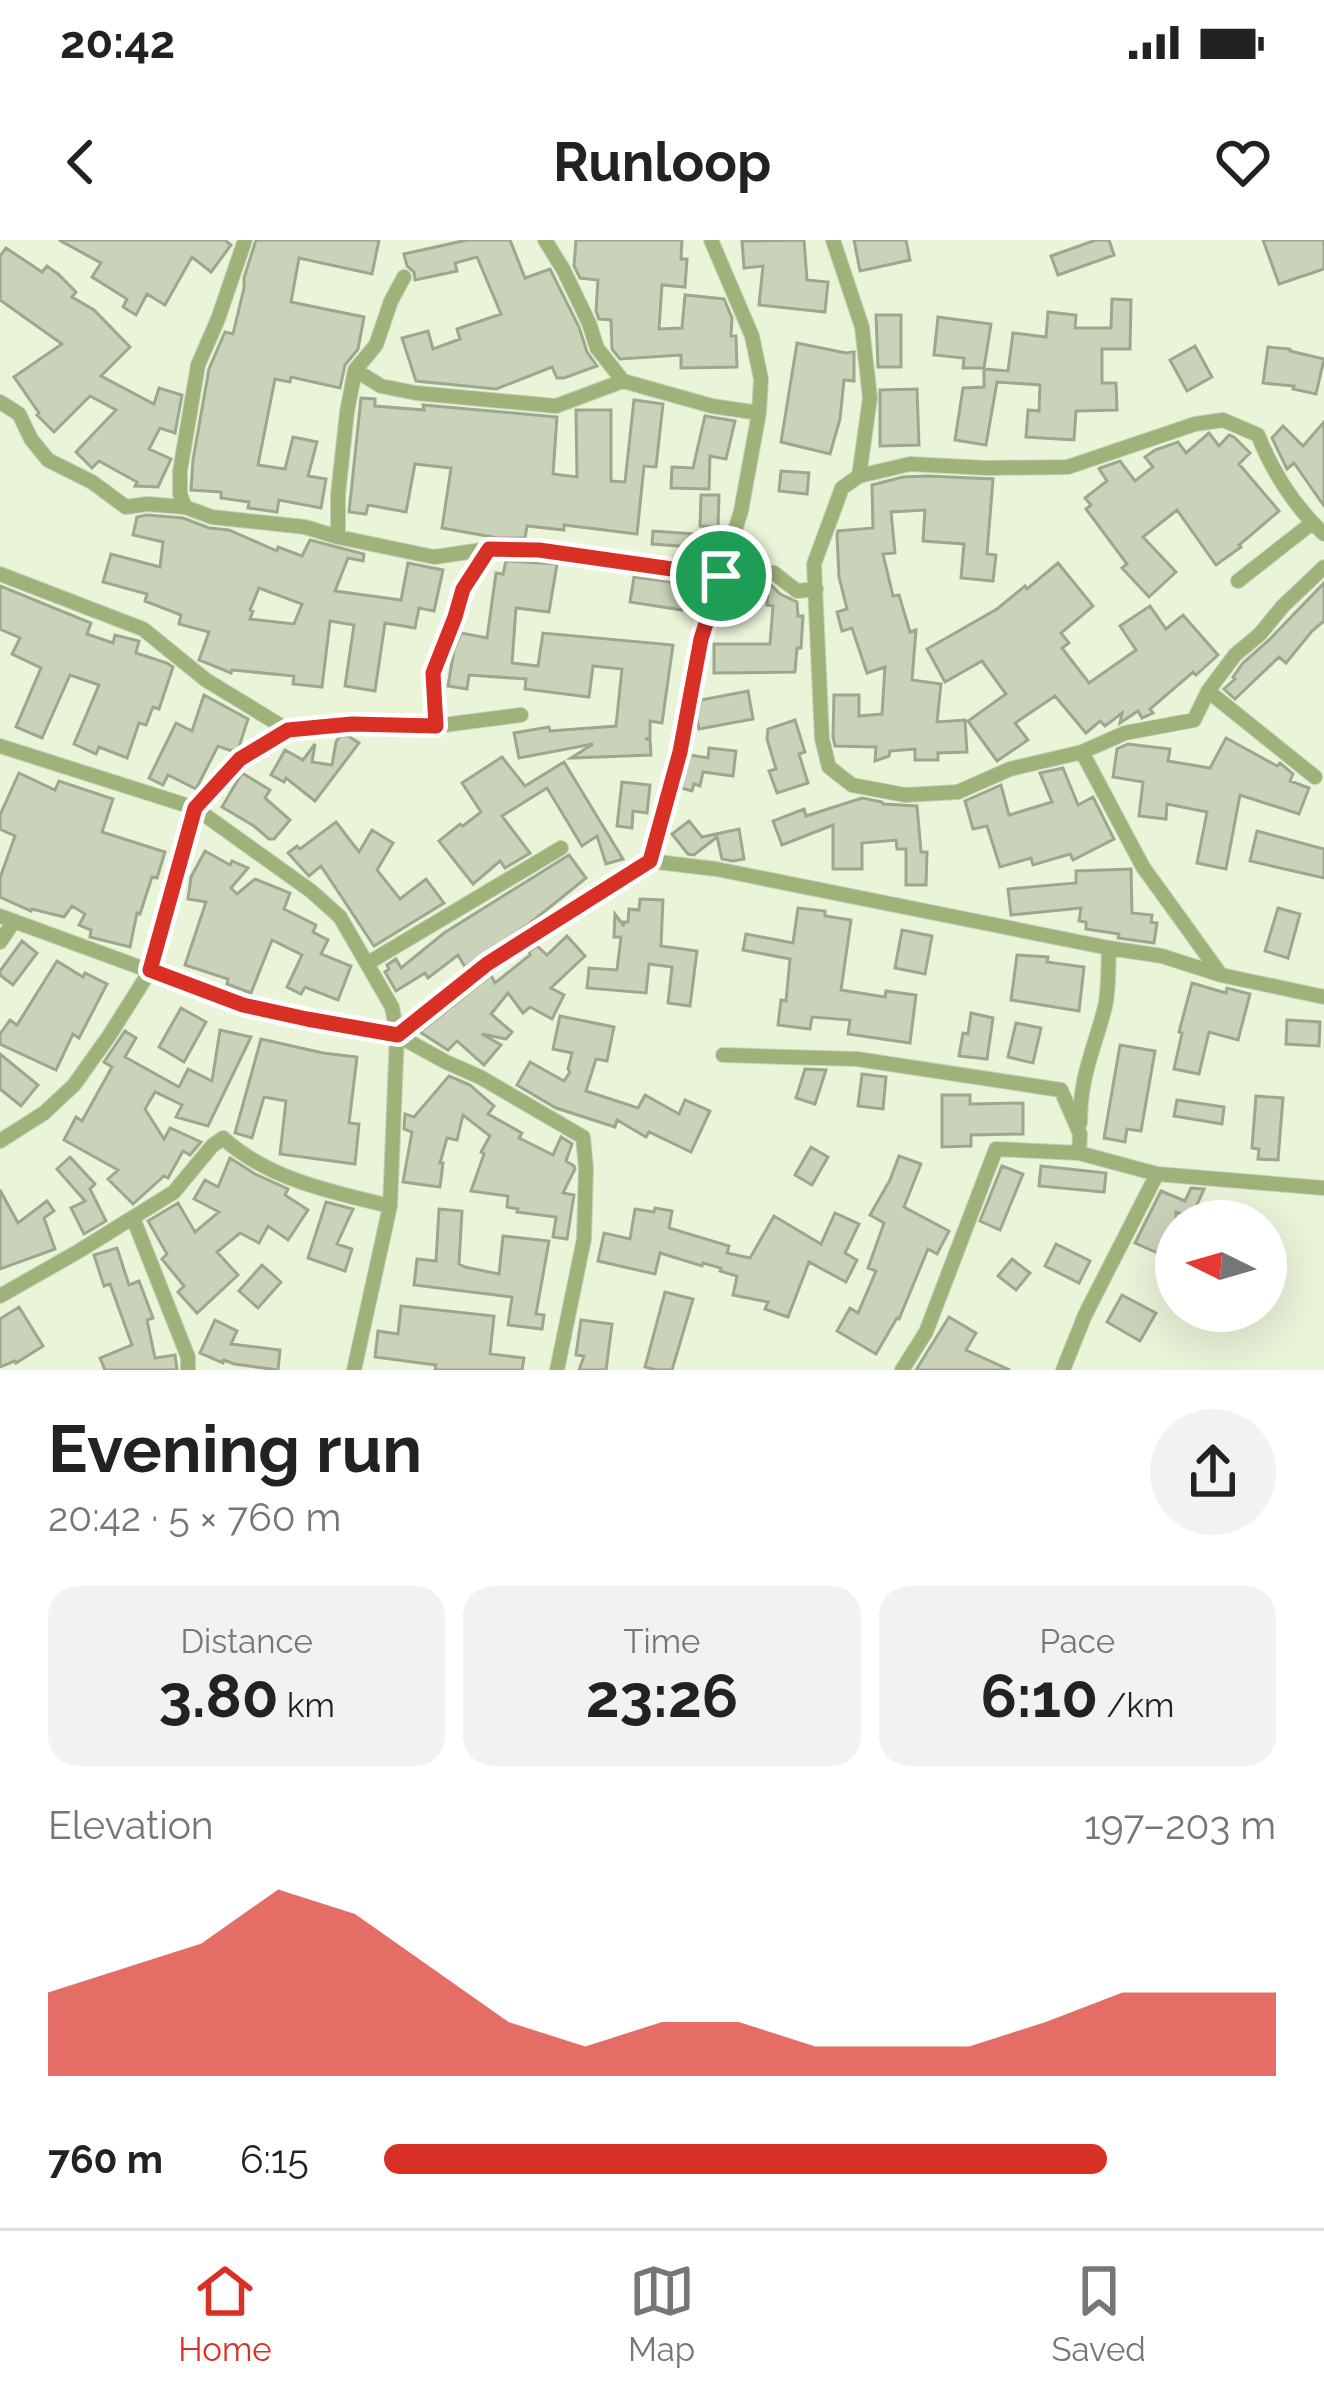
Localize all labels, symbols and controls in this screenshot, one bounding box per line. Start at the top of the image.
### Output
text: 20:42 [60,16,175,69]
icon: back [48,129,114,195]
icon: heart [1210,129,1276,195]
text: Runloop [553,130,771,194]
pin [670,525,772,627]
icon: arrive [688,543,754,609]
north arrow [1155,1200,1287,1332]
map controls [1155,1200,1287,1332]
button: share [1150,1409,1276,1535]
text: Evening run [48,1410,422,1487]
text: 20:42 · 5 × 760 m [48,1494,341,1540]
text: Distance [180,1622,313,1661]
text: Time [623,1622,701,1661]
text: Pace [1040,1622,1115,1661]
text: 3.80 [159,1661,279,1731]
text: 23:26 [586,1661,738,1731]
text: 6:10 [980,1661,1098,1731]
text: km [279,1686,335,1725]
text: /km [1098,1686,1174,1725]
text: Elevation [48,1802,214,1848]
text: 197–203 m [1084,1802,1276,1848]
text: 760 m [48,2136,163,2182]
text: 6:15 [240,2136,309,2182]
tab: Home [178,2258,272,2369]
tab: Map [628,2258,695,2369]
tab: Saved [1051,2258,1146,2369]

